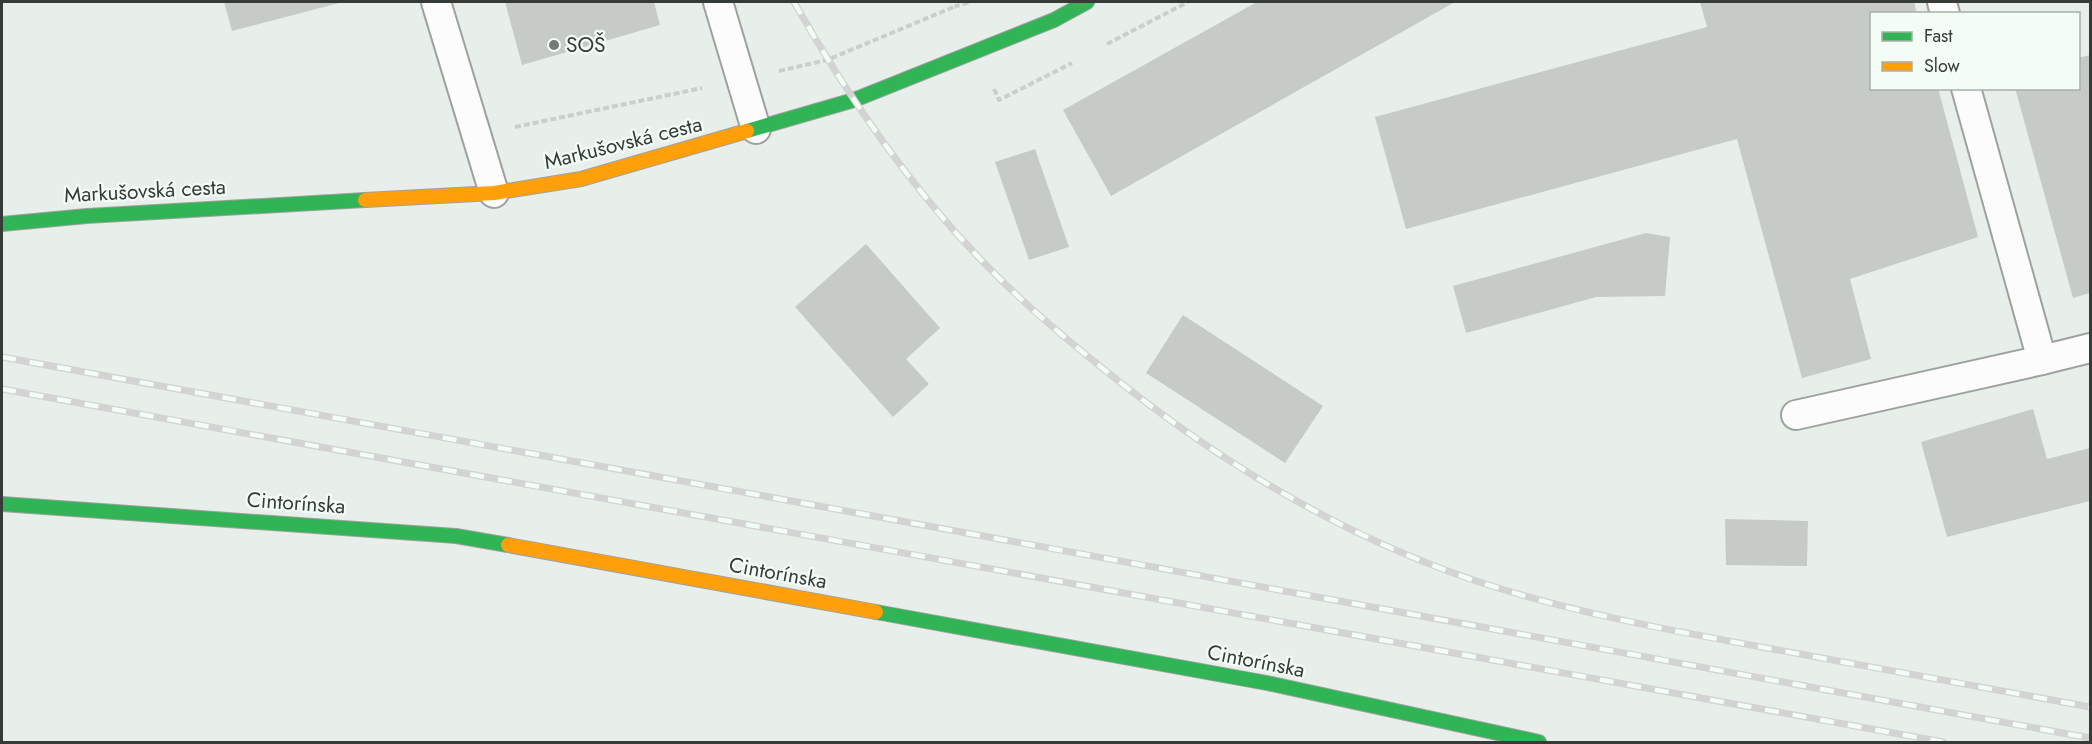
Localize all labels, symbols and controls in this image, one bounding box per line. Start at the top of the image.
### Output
legend [1870,12,2080,90]
text: Fast [1924,23,1953,49]
place label: SOŠ [566,30,606,60]
marker: SOŠ [547,38,561,52]
text: Slow [1924,53,1961,79]
street label: Markušovská cesta [541,109,705,177]
street label: Markušovská cesta [63,172,227,210]
street label: Cintorínska [246,485,346,521]
street label: Cintorínska [727,550,829,596]
street label: Cintorínska [1205,637,1307,685]

